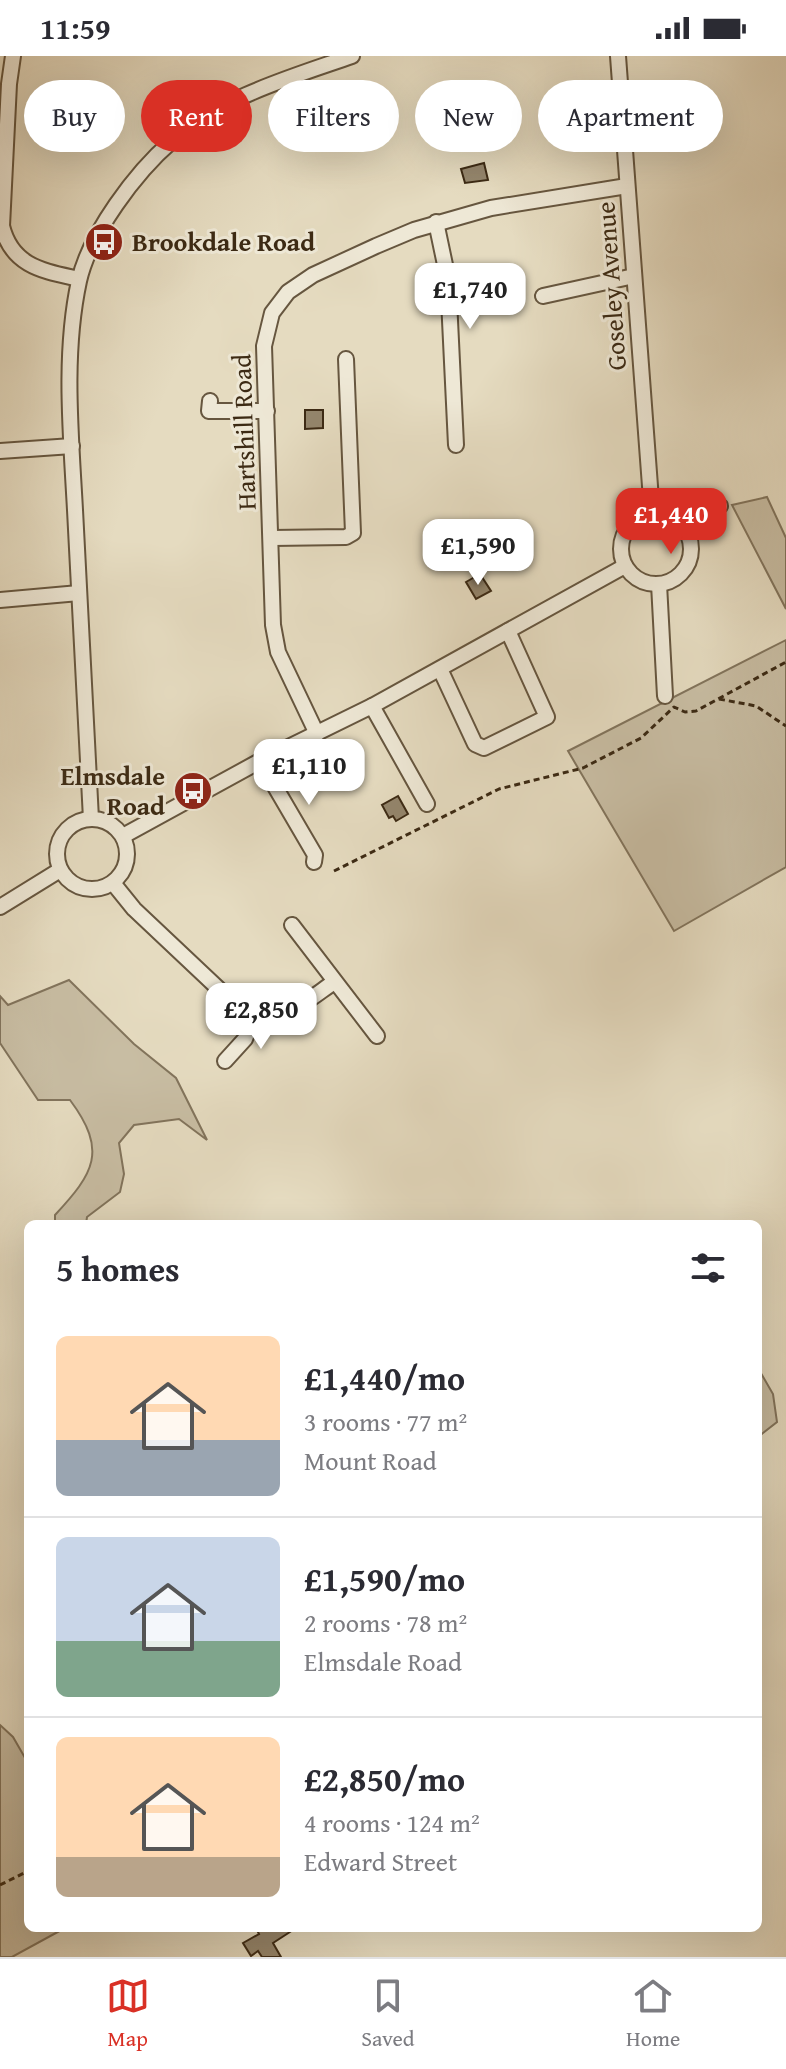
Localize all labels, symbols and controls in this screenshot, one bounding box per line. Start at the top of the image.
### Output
text: 11:59 [40,6,111,50]
chip: Buy [24,80,125,152]
chip: Rent [141,80,252,152]
chip: Filters [268,80,399,152]
chip: New [415,80,522,152]
chip: Apartment [538,80,723,152]
street label: Goseley Avenue [585,200,636,372]
bus stop icon: Brookdale Road [83,221,125,263]
place label: Brookdale Road [132,222,315,261]
pin: £1,740 [405,263,535,331]
text: £1,740 [433,269,507,308]
street label: Hartshill Road [221,353,266,511]
pin: £1,440 [606,488,736,556]
text: £1,440 [634,494,708,533]
pin: £1,590 [413,519,543,587]
text: £1,590 [441,525,515,564]
pin: £1,110 [244,739,374,807]
text: £1,110 [272,745,346,784]
place label: Elmsdale Road [60,756,165,825]
bus stop icon: Elmsdale Road [172,770,214,812]
pin: £2,850 [196,983,326,1051]
text: £2,850 [224,989,298,1028]
text: 5 homes [56,1244,180,1293]
icon: filters [686,1246,730,1290]
text: £1,440/mo [304,1353,465,1402]
icon: home [120,1368,216,1464]
text: 3 rooms · 77 m² [304,1402,467,1441]
text: Mount Road [304,1441,437,1480]
text: £1,590/mo [304,1554,465,1603]
icon: home [120,1569,216,1665]
text: 2 rooms · 78 m² [304,1603,467,1642]
text: Elmsdale Road [304,1642,462,1681]
text: £2,850/mo [304,1754,465,1803]
icon: home [120,1769,216,1865]
text: 4 rooms · 124 m² [304,1803,480,1842]
text: Edward Street [304,1842,457,1881]
tab: Map [106,1974,150,2054]
tab: Saved [361,1974,415,2054]
tab: Home [626,1974,680,2054]

